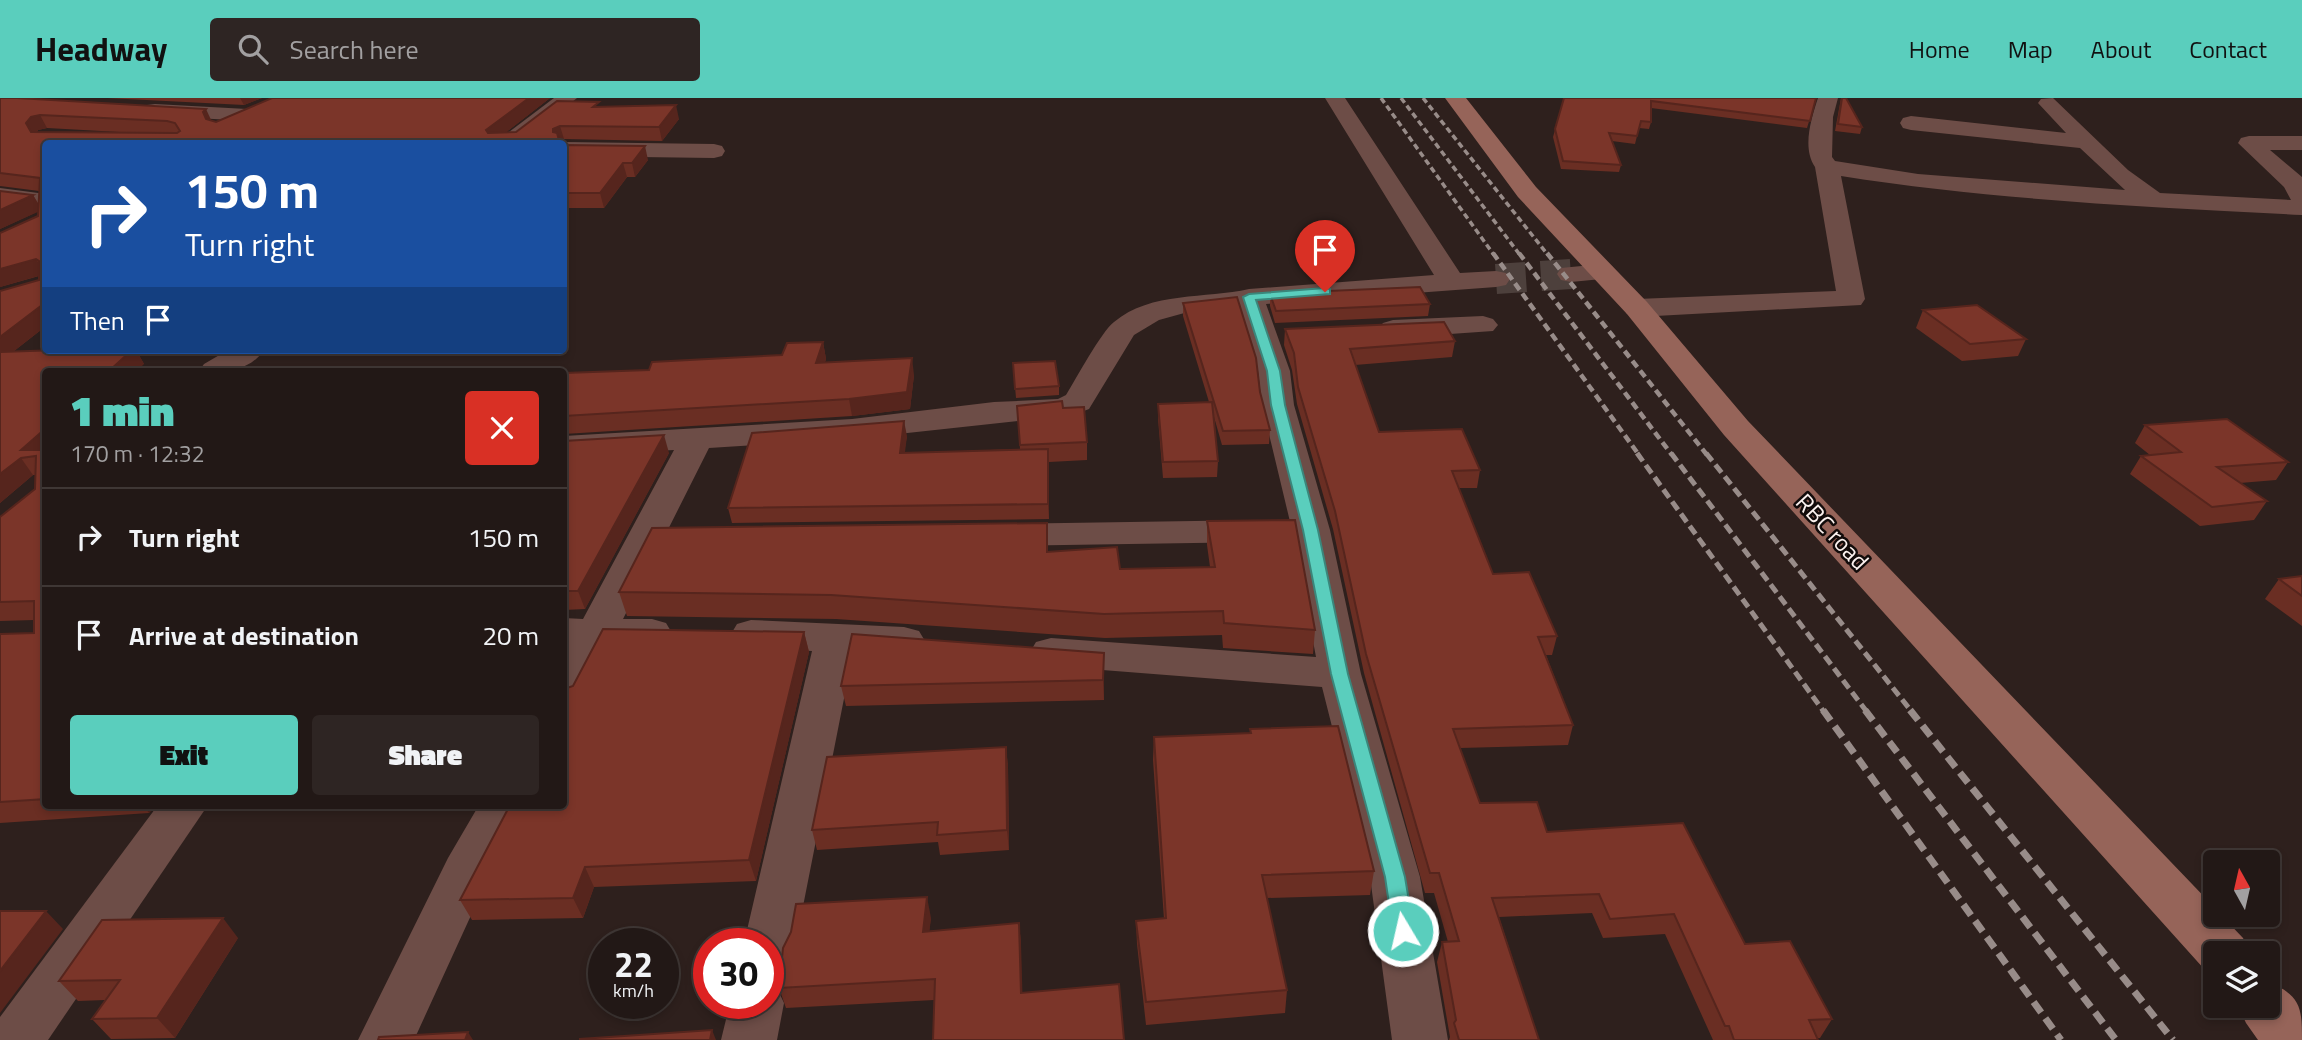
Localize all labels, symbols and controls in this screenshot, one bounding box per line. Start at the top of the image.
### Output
search box [210,18,700,81]
text: Headway [35,24,168,74]
icon: search [234,30,272,68]
text: Search here [290,30,419,69]
text: Home [1909,31,1970,67]
text: Map [2008,31,2053,67]
text: About [2091,31,2151,67]
text: Contact [2189,31,2267,67]
text: 150 m [185,152,319,227]
icon: right [70,168,161,259]
text: Turn right [185,220,314,268]
pin [1295,220,1355,292]
icon: arrive [1306,231,1344,269]
text: Then [70,301,125,340]
icon: arrive [139,301,177,339]
text: 1 min [70,378,174,442]
button: close [465,391,539,465]
text: 170 m · 12:32 [70,436,205,471]
street label: RBC road [1788,485,1878,578]
icon: right [70,518,108,556]
text: Turn right [129,518,240,557]
text: 150 m [468,518,539,557]
icon: arrive [70,616,108,654]
text: Arrive at destination [129,616,359,655]
text: 20 m [482,616,539,655]
button: Exit [70,715,298,795]
button: Share [312,715,539,795]
north arrow [2203,850,2280,928]
map controls [2203,850,2280,1018]
position arrow [1366,894,1440,968]
speed limit sign: 30 [693,928,784,1019]
text: 22 [614,937,653,991]
button: layers [2203,941,2280,1018]
text: km/h [613,977,654,1004]

